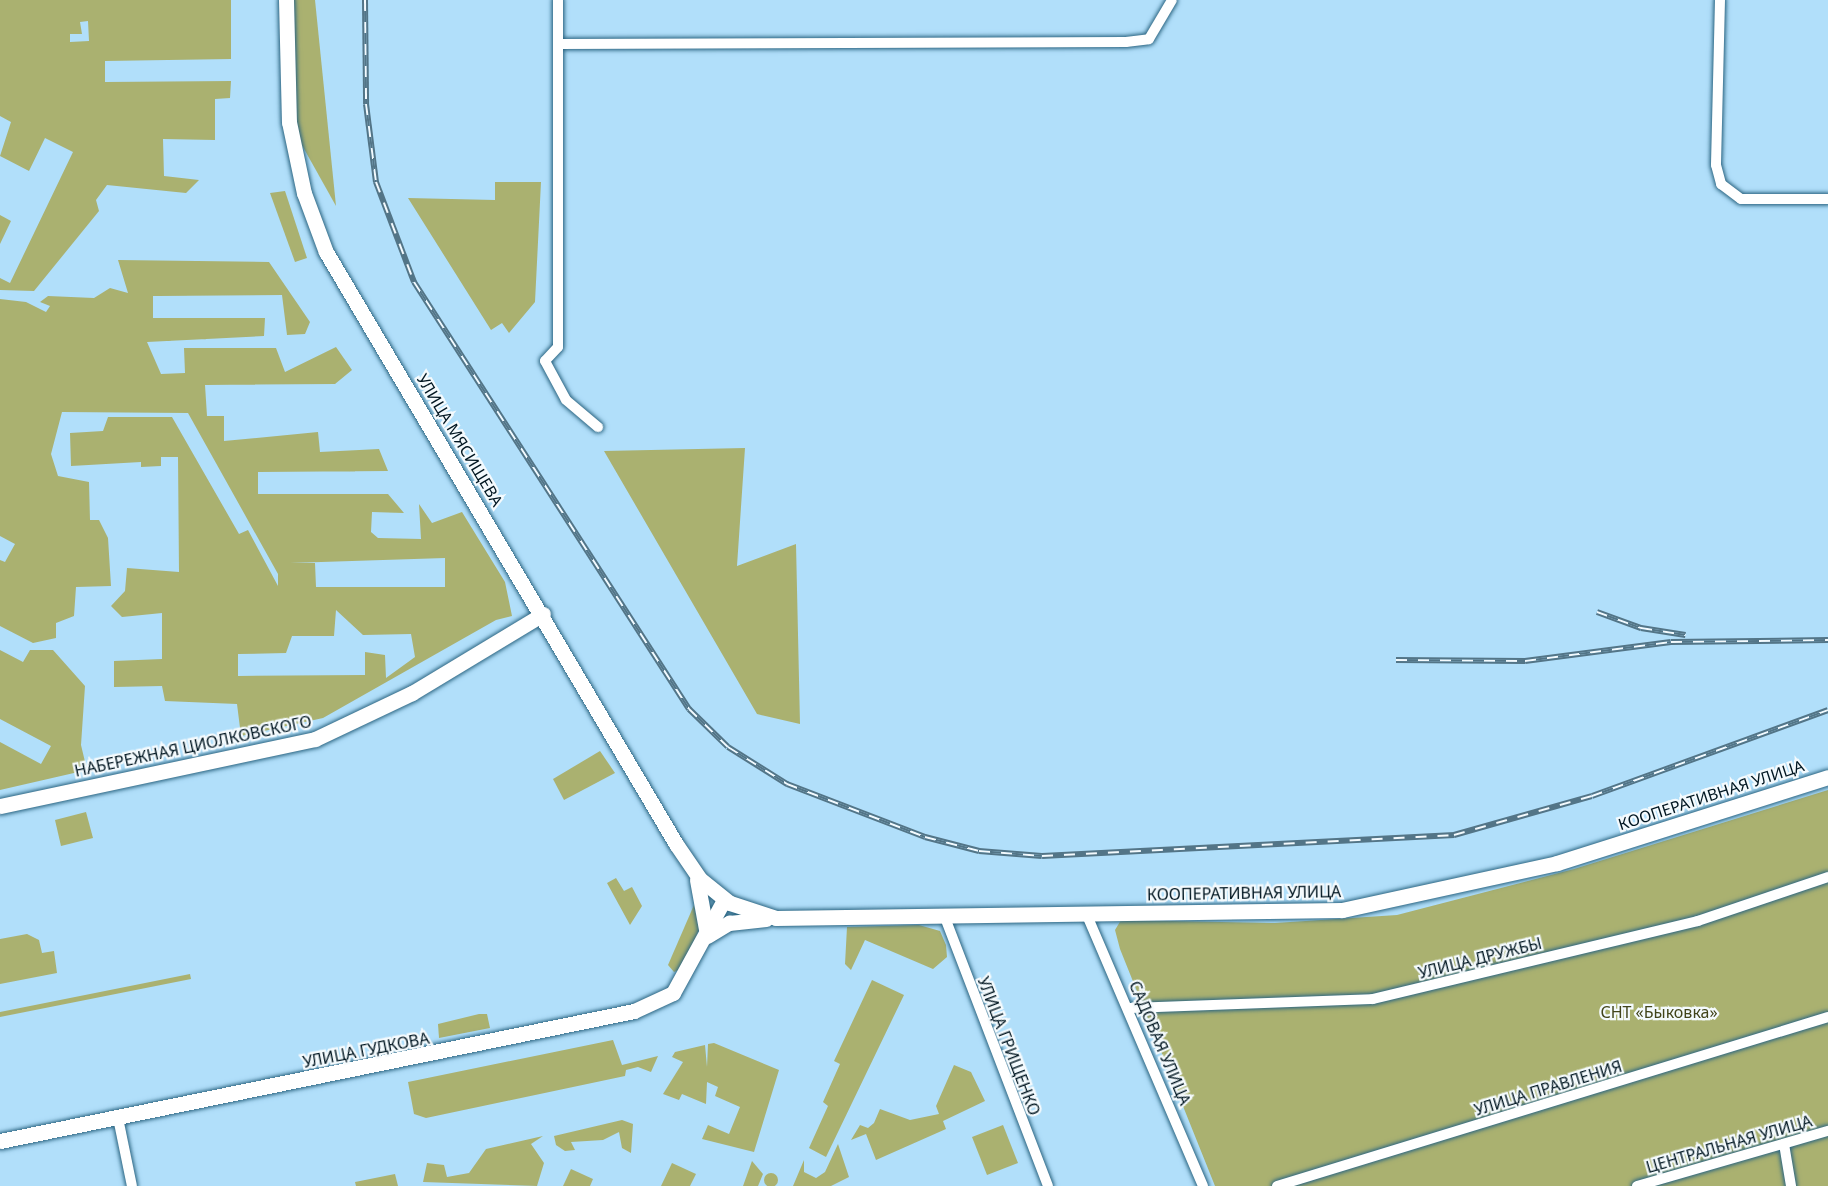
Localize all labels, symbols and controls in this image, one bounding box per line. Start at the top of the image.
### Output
street label: УЛИЦА МЯСИЩЕВА [413,370,507,510]
street label: НАБЕРЕЖНАЯ ЦИОЛКОВСКОГО [73,711,313,781]
street label: КООПЕРАТИВНАЯ УЛИЦА [1616,756,1806,834]
street label: КООПЕРАТИВНАЯ УЛИЦА [1147,882,1341,904]
street label: УЛИЦА ДРУЖБЫ [1416,933,1544,983]
street label: УЛИЦА ГРИЩЕНКО [974,974,1044,1118]
street label: САДОВАЯ УЛИЦА [1125,978,1195,1108]
park label: СНТ «Быковка» [1600,1002,1718,1022]
street label: УЛИЦА ГУДКОВА [301,1028,431,1072]
street label: УЛИЦА ПРАВЛЕНИЯ [1472,1056,1624,1120]
street label: ЦЕНТРАЛЬНАЯ УЛИЦА [1644,1111,1814,1177]

